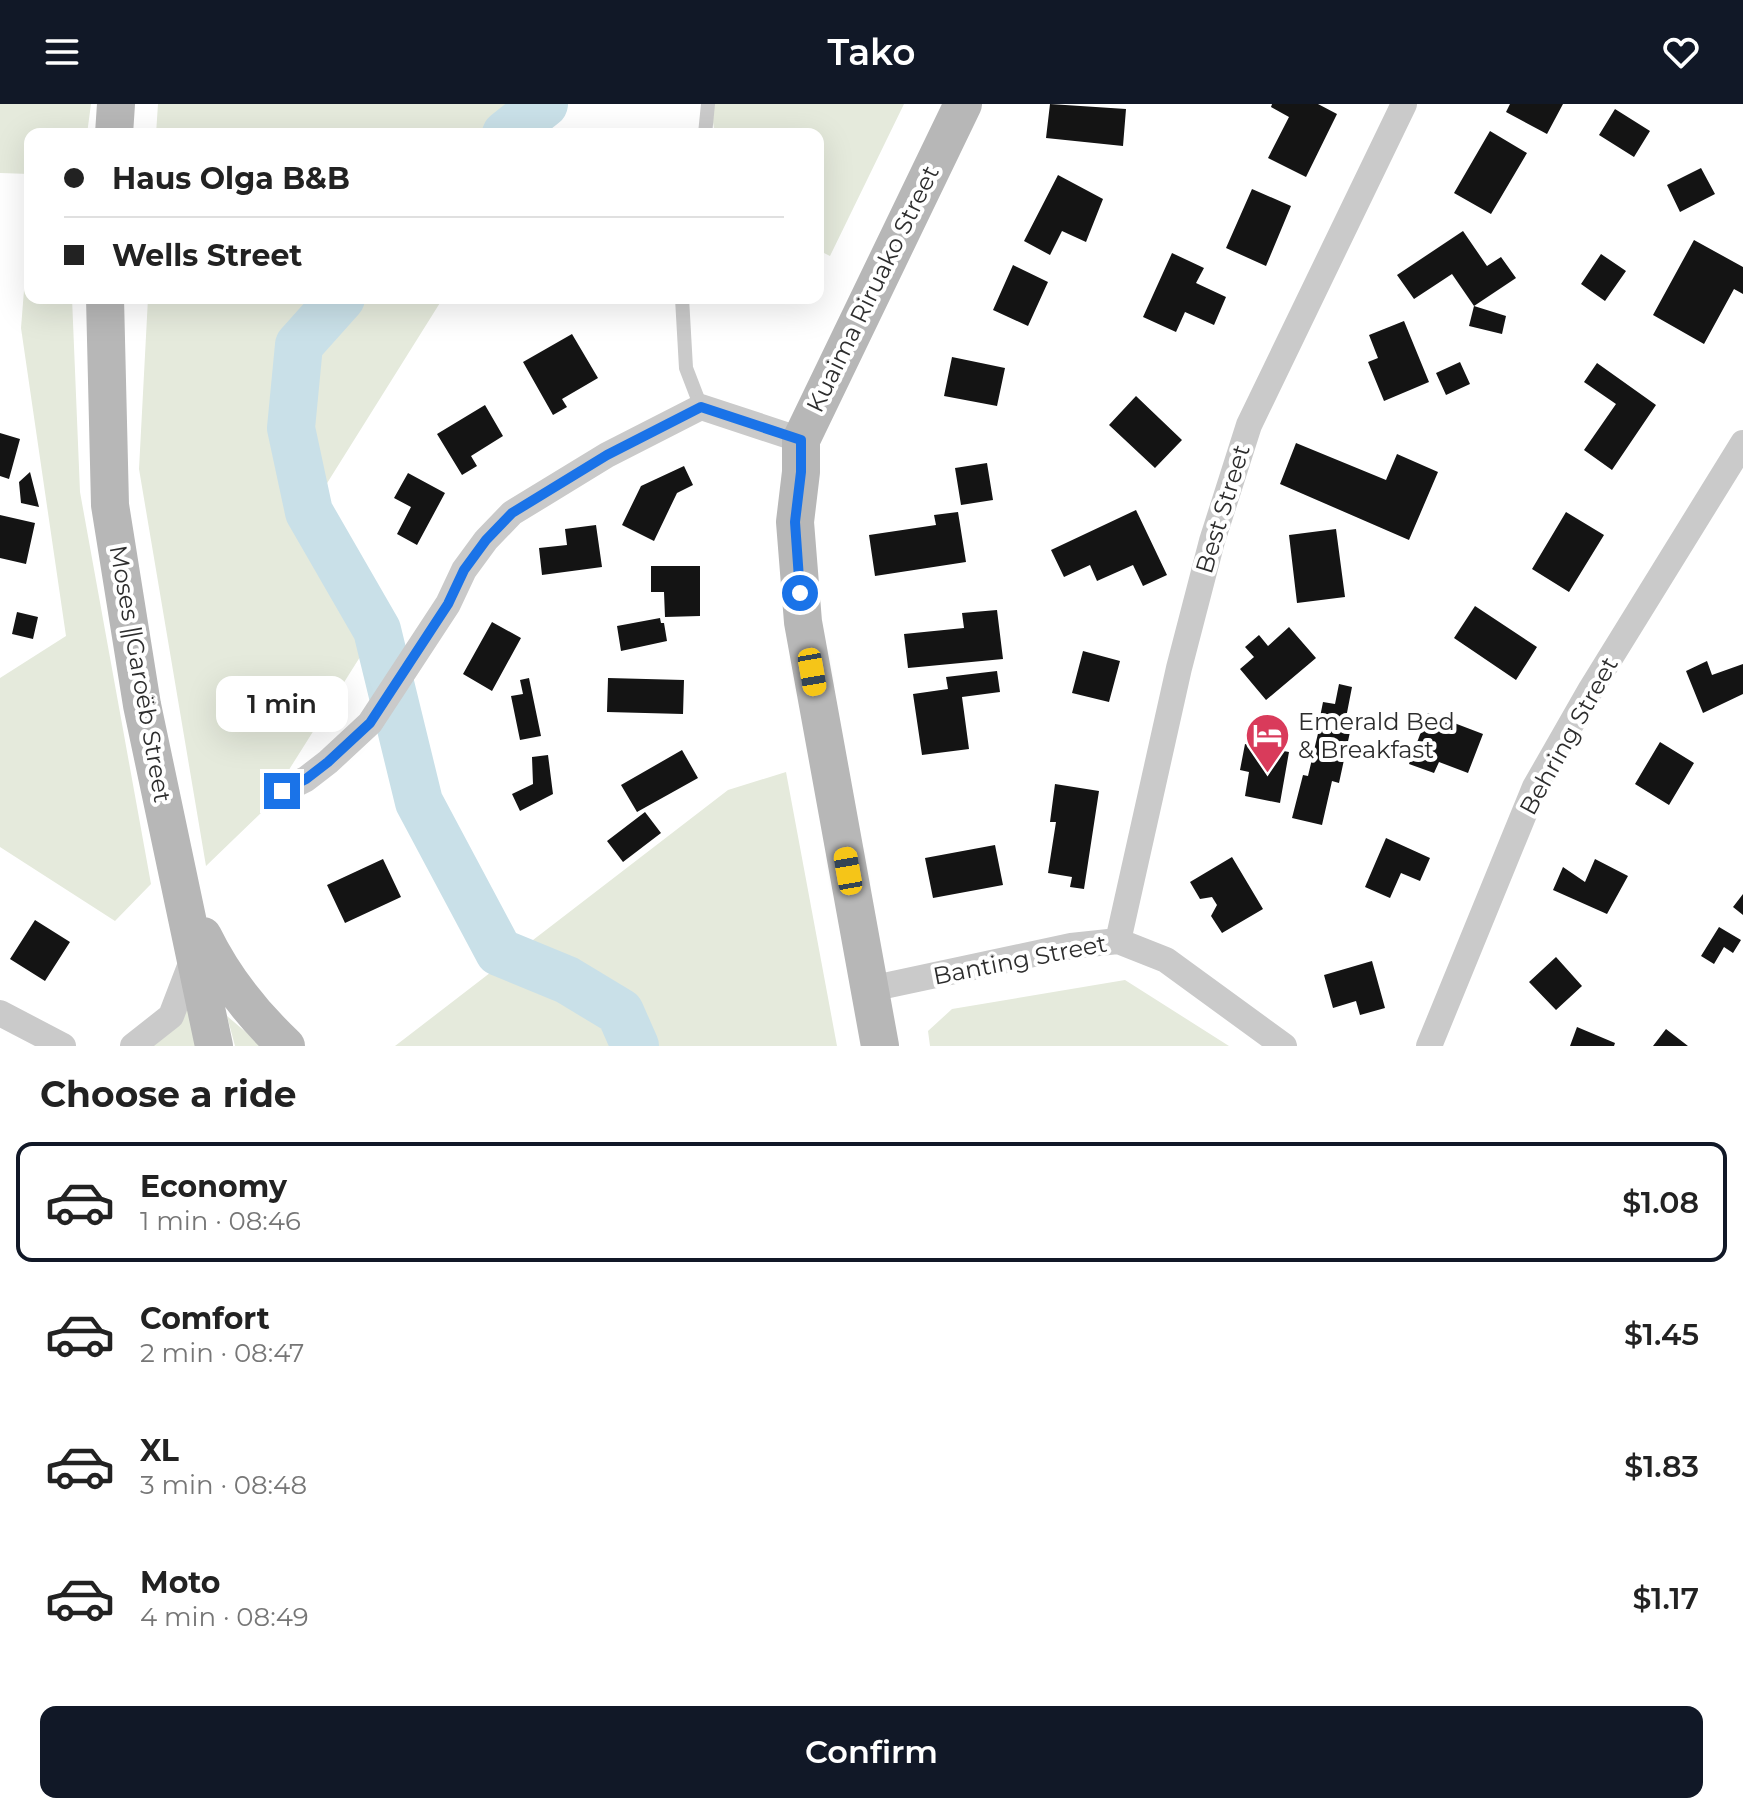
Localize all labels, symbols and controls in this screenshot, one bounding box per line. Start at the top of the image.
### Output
icon: menu [40,30,84,74]
text: Tako [828,30,915,74]
icon: heart [1659,30,1703,74]
text: Haus Olga B&B [112,160,350,197]
street label: Kuaima Riruako Street [800,161,945,417]
text: Wells Street [112,237,302,274]
street label: Best Street [1189,441,1256,577]
street label: Moses ǁGaroëb Street [104,543,177,805]
route start [782,575,818,611]
car [796,646,828,698]
street label: Behring Street [1513,651,1624,820]
callout: 1 min [216,675,348,731]
text: 1 min [247,688,317,720]
place label: Emerald Bed & Breakfast [1298,707,1455,764]
hotel icon: Emerald Bed & Breakfast [1243,712,1291,775]
route end [264,773,300,809]
car [832,845,864,897]
street label: Banting Street [931,928,1109,991]
text: Choose a ride [40,1072,297,1116]
icon: car [44,1166,116,1238]
text: Economy [140,1168,287,1205]
text: $1.08 [1622,1184,1699,1221]
text: 1 min · 08:46 [140,1205,301,1237]
icon: car [44,1298,116,1370]
text: Comfort [140,1300,270,1337]
text: $1.45 [1624,1316,1699,1353]
text: 2 min · 08:47 [140,1337,304,1369]
icon: car [44,1430,116,1502]
text: XL [140,1432,179,1469]
text: $1.83 [1624,1448,1699,1485]
text: 3 min · 08:48 [140,1469,307,1501]
icon: car [44,1562,116,1634]
text: Moto [140,1564,221,1601]
text: $1.17 [1632,1580,1699,1617]
text: 4 min · 08:49 [140,1601,308,1633]
button: Confirm [40,1706,1703,1798]

